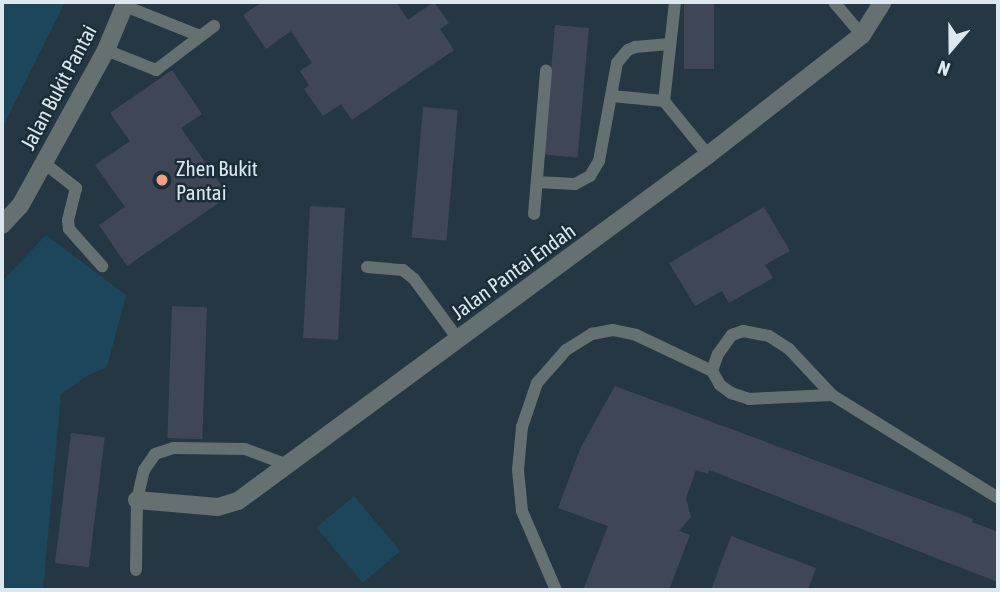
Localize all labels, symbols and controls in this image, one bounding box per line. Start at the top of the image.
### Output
north arrow [916,14,986,84]
street label: Jalan Bukit Pantai [15,20,101,154]
text: N [935,56,953,81]
place label: Zhen Bukit Pantai [176,155,258,205]
marker: Zhen Bukit Pantai [154,172,170,188]
street label: Jalan Pantai Endah [446,218,580,324]

